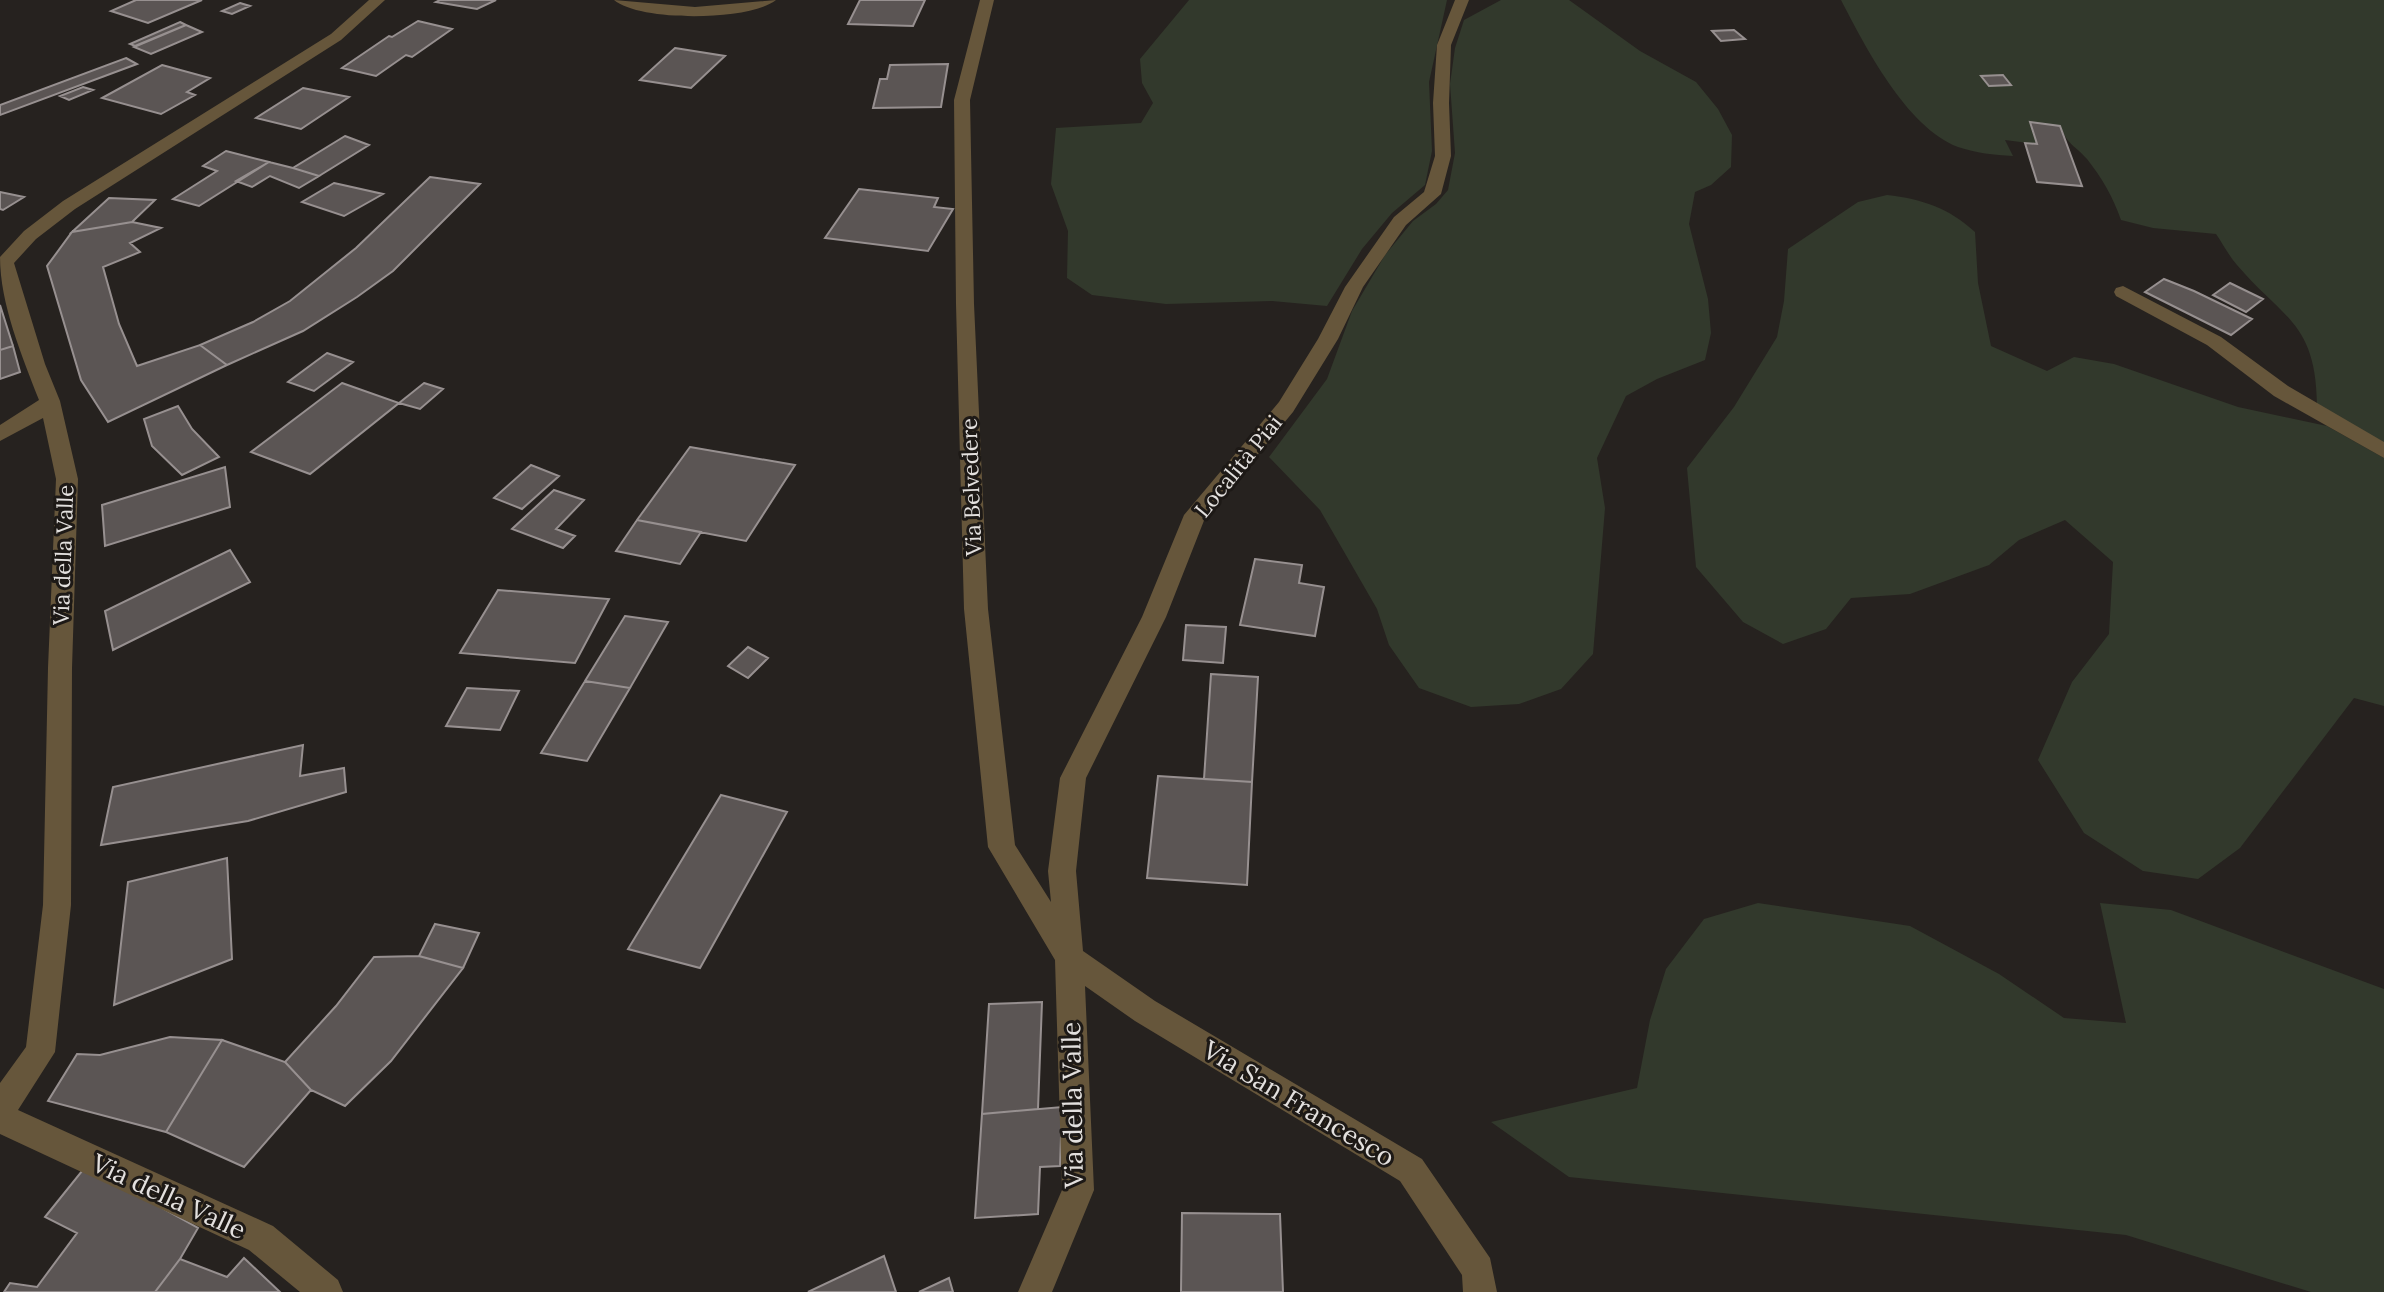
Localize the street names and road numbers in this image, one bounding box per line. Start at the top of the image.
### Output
street label: Località Piai [1188,409,1288,523]
street label: Via Belvedere [955,417,987,557]
street label: Via della Valle [47,484,79,627]
street label: Via della Valle [1054,1022,1090,1189]
street label: Via San Francesco [1196,1032,1401,1173]
street label: Via della Valle [86,1146,251,1246]

